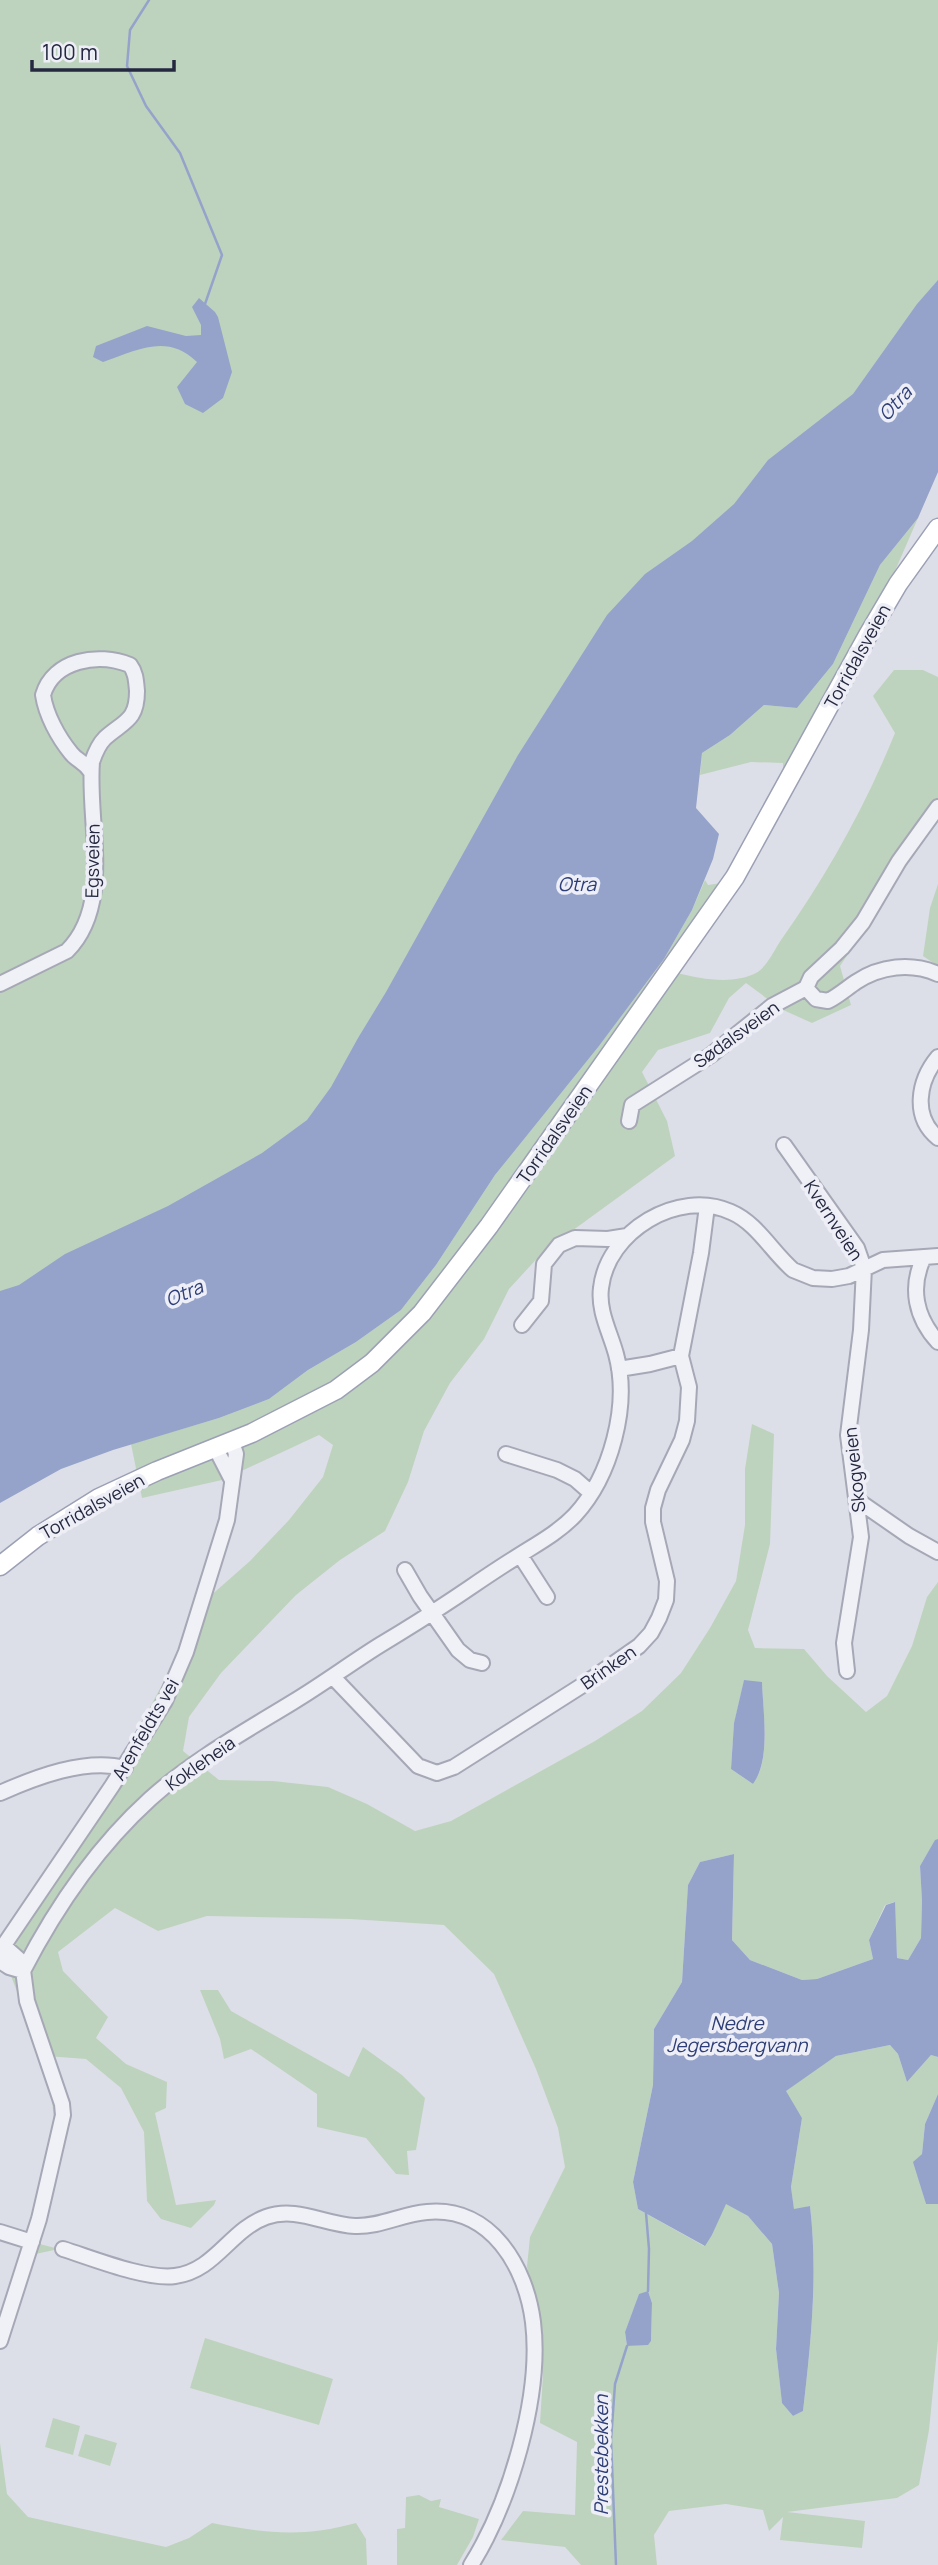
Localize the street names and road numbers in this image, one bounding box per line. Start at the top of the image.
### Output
street label: Torridalsveien [818,600,896,712]
street label: Egsveien [79,824,105,898]
street label: Sødalsveien [688,995,784,1073]
street label: Torridalsveien [511,1080,597,1188]
street label: Kvernveien [799,1175,869,1265]
street label: Skogveien [838,1426,870,1514]
street label: Torridalsveien [36,1467,148,1545]
street label: Brinken [576,1639,640,1695]
street label: Arenfeldts vei [106,1674,184,1784]
street label: Kokleheia [160,1730,240,1796]

